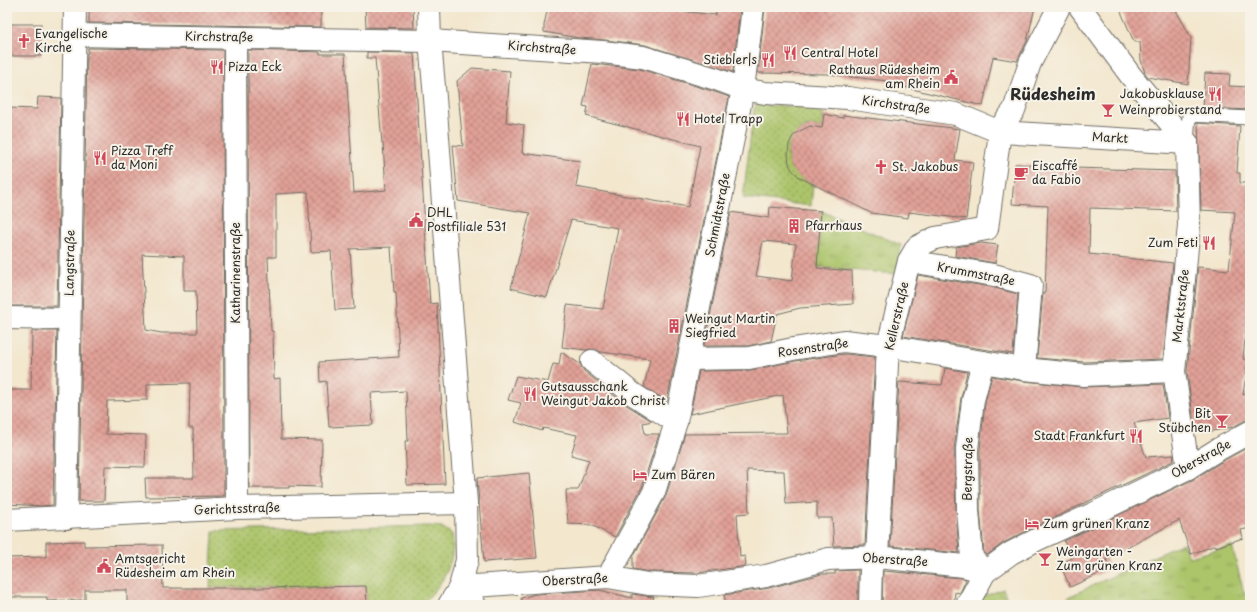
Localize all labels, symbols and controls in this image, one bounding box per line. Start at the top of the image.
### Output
place label: Evangelische Kirche [35,24,108,56]
street label: Kirchstraße [185,26,253,46]
church icon: Evangelische Kirche [16,33,32,49]
street label: Kirchstraße [507,36,577,58]
place label: Central Hotel [801,43,878,61]
restaurant icon: Central Hotel [782,45,798,61]
place label: Stiebler|s [703,50,758,68]
restaurant icon: Stiebler|s [760,52,776,68]
place label: Pizza Eck [228,57,282,75]
restaurant icon: Pizza Eck [209,59,225,75]
place label: Rathaus Rüdesheim am Rhein [829,60,940,92]
public building icon: Rathaus Rüdesheim am Rhein [943,69,959,85]
district label: Rüdesheim [1010,81,1096,105]
place label: Jakobusklause [1120,84,1204,102]
restaurant icon: Jakobusklause [1207,86,1223,102]
street label: Kirchstraße [861,90,931,118]
place label: Weinprobierstand [1119,100,1222,118]
bar icon: Weinprobierstand [1100,102,1116,118]
place label: Hotel Trapp [694,109,763,127]
restaurant icon: Hotel Trapp [675,111,691,127]
street label: Markt [1091,127,1129,147]
place label: Pizza Treff da Moni [111,141,174,173]
restaurant icon: Pizza Treff da Moni [92,150,108,166]
place label: Eiscaffé da Fabio [1032,156,1081,188]
place label: St. Jakobus [892,157,959,175]
church icon: St. Jakobus [873,159,889,175]
cafe icon: Eiscaffé da Fabio [1013,165,1029,181]
street label: Schmidtstraße [700,171,734,258]
place label: DHL Postfiliale 531 [427,203,506,235]
public building icon: DHL Postfiliale 531 [408,212,424,228]
place label: Pfarrhaus [805,216,863,234]
building icon: Pfarrhaus [786,218,802,234]
street label: Katharinenstraße [226,222,244,324]
street label: Langstraße [59,230,79,296]
place label: Zum Feti [1148,233,1198,251]
restaurant icon: Zum Feti [1201,235,1217,251]
street label: Krummstraße [936,257,1017,289]
street label: Marktstraße [1167,268,1193,344]
street label: Kellerstraße [879,280,913,352]
place label: Weingut Martin Siegfried [685,309,776,341]
building icon: Weingut Martin Siegfried [666,318,682,334]
street label: Rosenstraße [776,333,849,361]
place label: Gutsausschank Weingut Jakob Christ [541,377,666,409]
restaurant icon: Gutsausschank Weingut Jakob Christ [522,386,538,402]
place label: Bit Stübchen [1158,404,1211,436]
bar icon: Bit Stübchen [1214,413,1230,429]
place label: Stadt Frankfurt [1033,426,1125,444]
restaurant icon: Stadt Frankfurt [1128,428,1144,444]
street label: Oberstraße [1167,434,1234,482]
street label: Bergstraße [957,437,977,501]
place label: Zum Bären [651,465,715,483]
hotel icon: Zum Bären [632,467,648,483]
street label: Gerichtsstraße [194,498,280,518]
place label: Zum grünen Kranz [1043,514,1149,532]
hotel icon: Zum grünen Kranz [1024,516,1040,532]
place label: Weingarten - Zum grünen Kranz [1056,542,1162,574]
street label: Oberstraße [862,548,929,570]
place label: Amtsgericht Rüdesheim am Rhein [115,549,235,581]
bar icon: Weingarten - Zum grünen Kranz [1037,551,1053,567]
public building icon: Amtsgericht Rüdesheim am Rhein [96,558,112,574]
street label: Oberstraße [542,568,608,590]

